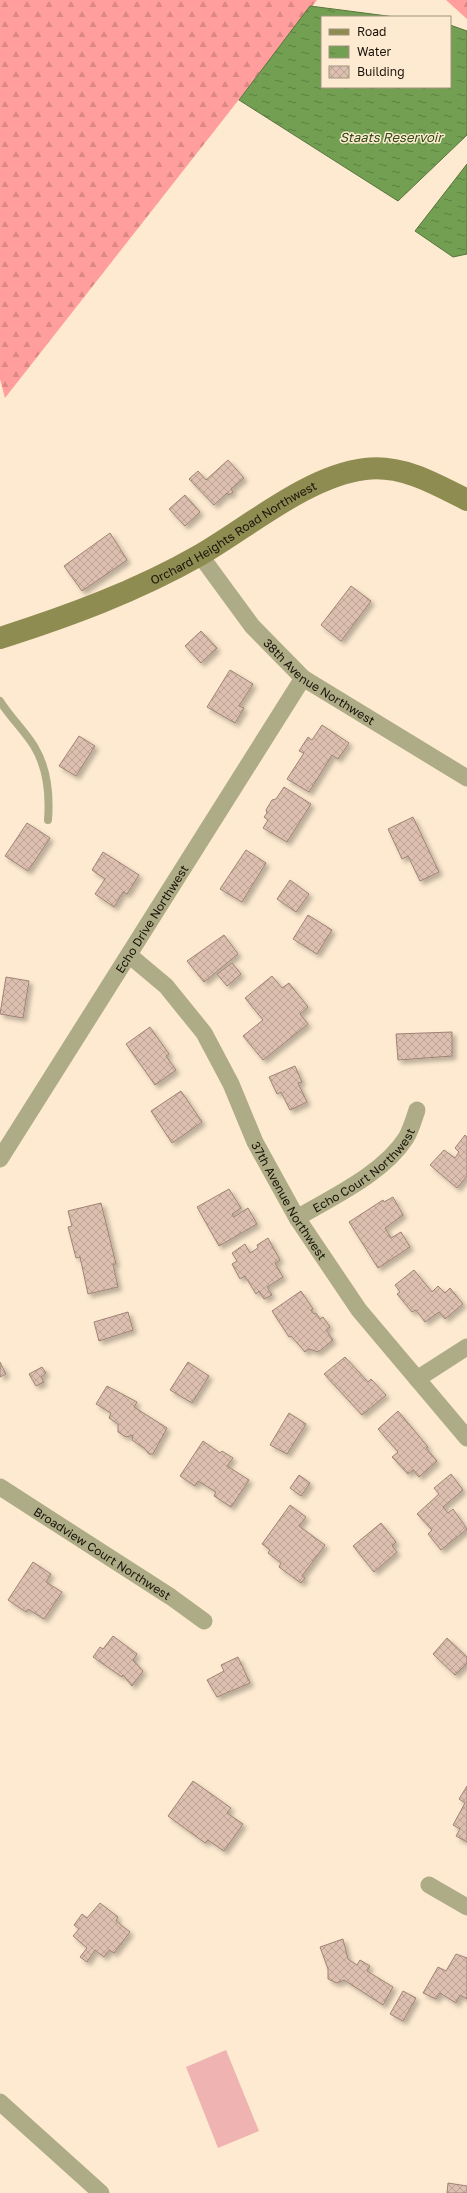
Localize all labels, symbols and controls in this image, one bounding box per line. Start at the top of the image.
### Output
legend [321,16,451,88]
text: Road [357,24,386,39]
text: Water [357,44,391,59]
text: Building [357,64,405,79]
water label: Staats Reservoir [340,129,444,145]
street label: Orchard Heights Road Northwest [148,477,319,587]
street label: 38th Avenue Northwest [261,635,378,728]
street label: Echo Drive Northwest [112,862,191,976]
street label: Echo Court Northwest [310,1125,418,1215]
street label: 37th Avenue Northwest [249,1139,330,1263]
street label: Broadview Court Northwest [31,1503,174,1603]

